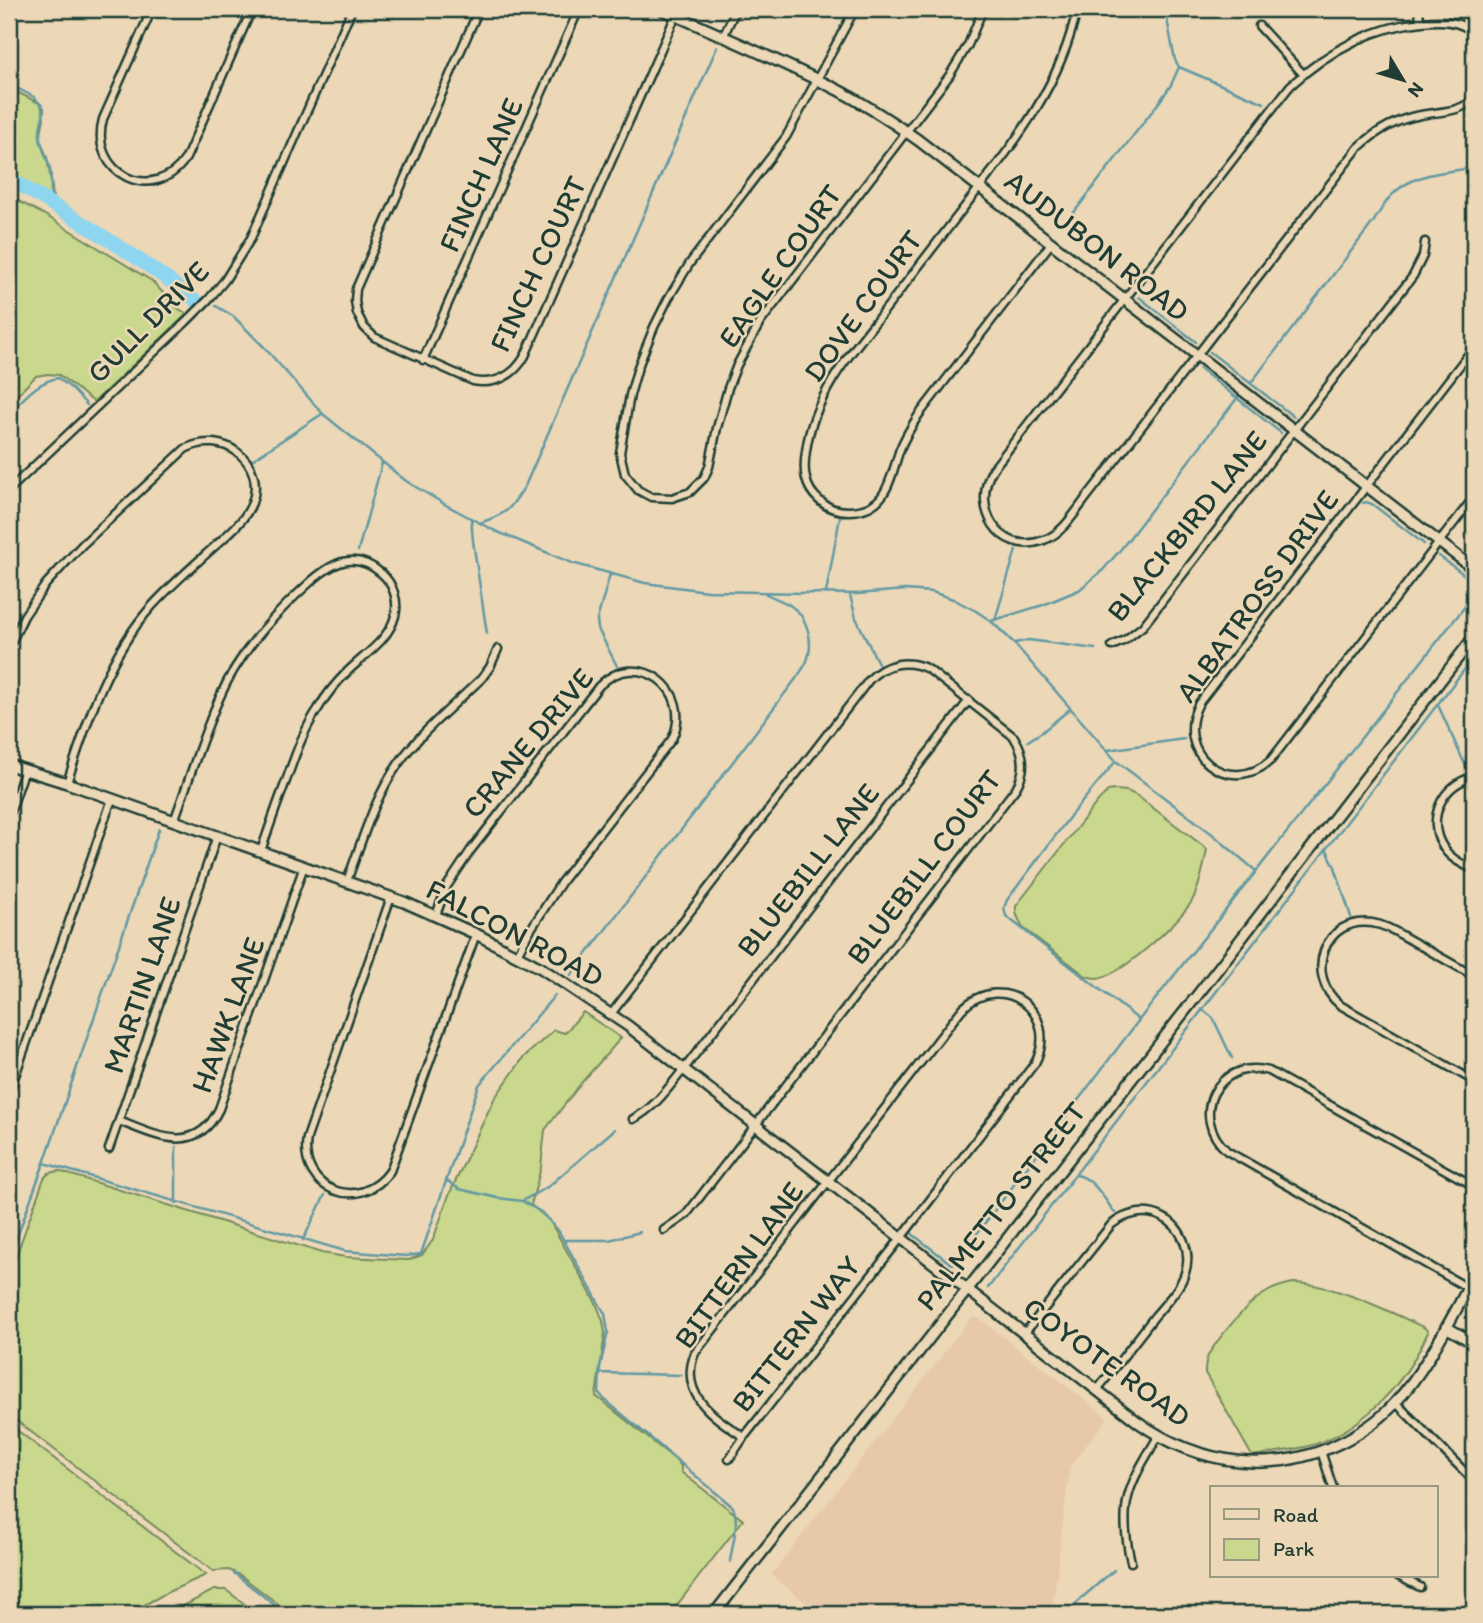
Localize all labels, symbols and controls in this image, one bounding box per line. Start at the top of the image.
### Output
north arrow [1368,46,1438,116]
text: N [1403,78,1429,102]
street label: FINCH LANE [430,92,531,258]
street label: AUDUBON ROAD [997,162,1197,329]
street label: FINCH COURT [481,170,594,358]
street label: EAGLE COURT [710,177,850,355]
street label: DOVE COURT [795,222,930,389]
street label: GULL DRIVE [79,253,217,391]
street label: BLACKBIRD LANE [1098,423,1275,629]
street label: ALBATROSS DRIVE [1167,482,1346,709]
street label: CRANE DRIVE [454,660,601,825]
street label: BLUEBILL COURT [838,762,1009,972]
street label: BLUEBILL LANE [728,775,887,964]
street label: FALCON ROAD [420,870,610,995]
street label: MARTIN LANE [94,892,189,1078]
street label: HAWK LANE [182,932,273,1098]
street label: PALMETTO STREET [907,1094,1094,1318]
street label: BITTERN LANE [666,1174,812,1355]
street label: BITTERN WAY [723,1248,868,1419]
street label: COYOTE ROAD [1016,1288,1198,1435]
legend [1210,1486,1438,1578]
text: Road [1273,1502,1319,1527]
text: Park [1273,1536,1315,1561]

